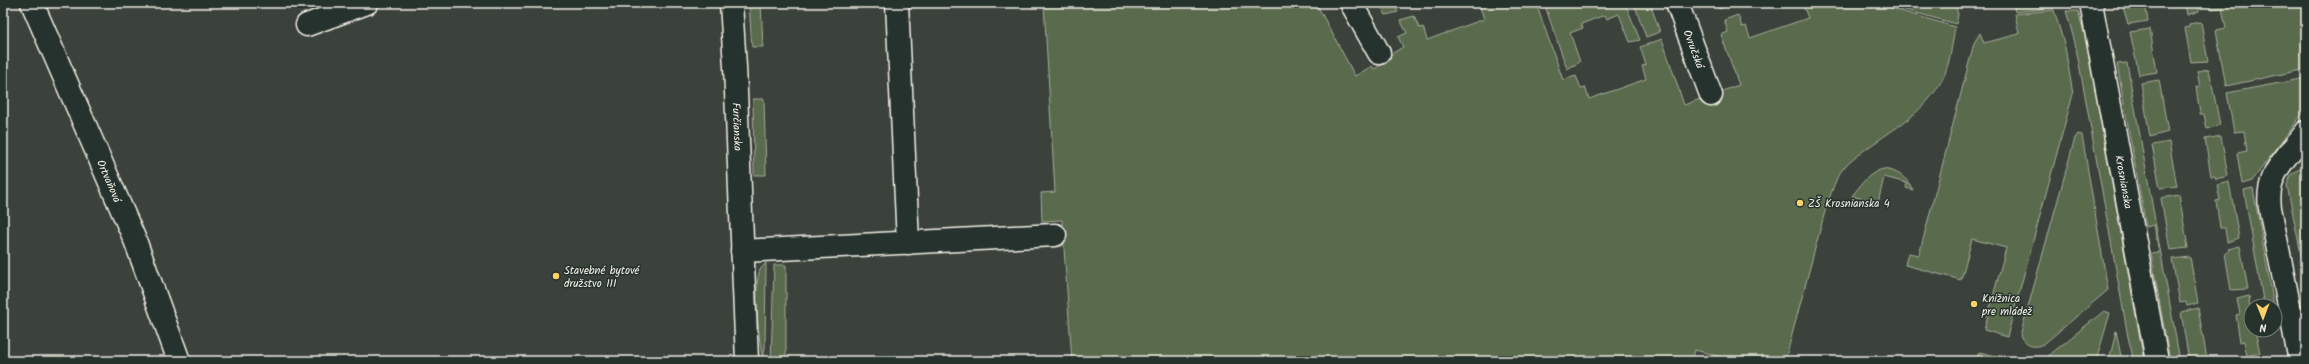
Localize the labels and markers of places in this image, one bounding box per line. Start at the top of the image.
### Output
place label: ZŠ Krosnianska 4 [1808,195,1890,213]
marker: ZŠ Krosnianska 4 [1795,198,1805,208]
place label: Stavebné bytové družstvo III [564,262,641,293]
marker: Stavebné bytové družstvo III [551,271,561,281]
place label: Knižnica pre mládež [1981,290,2032,321]
marker: Knižnica pre mládež [1969,299,1979,309]

